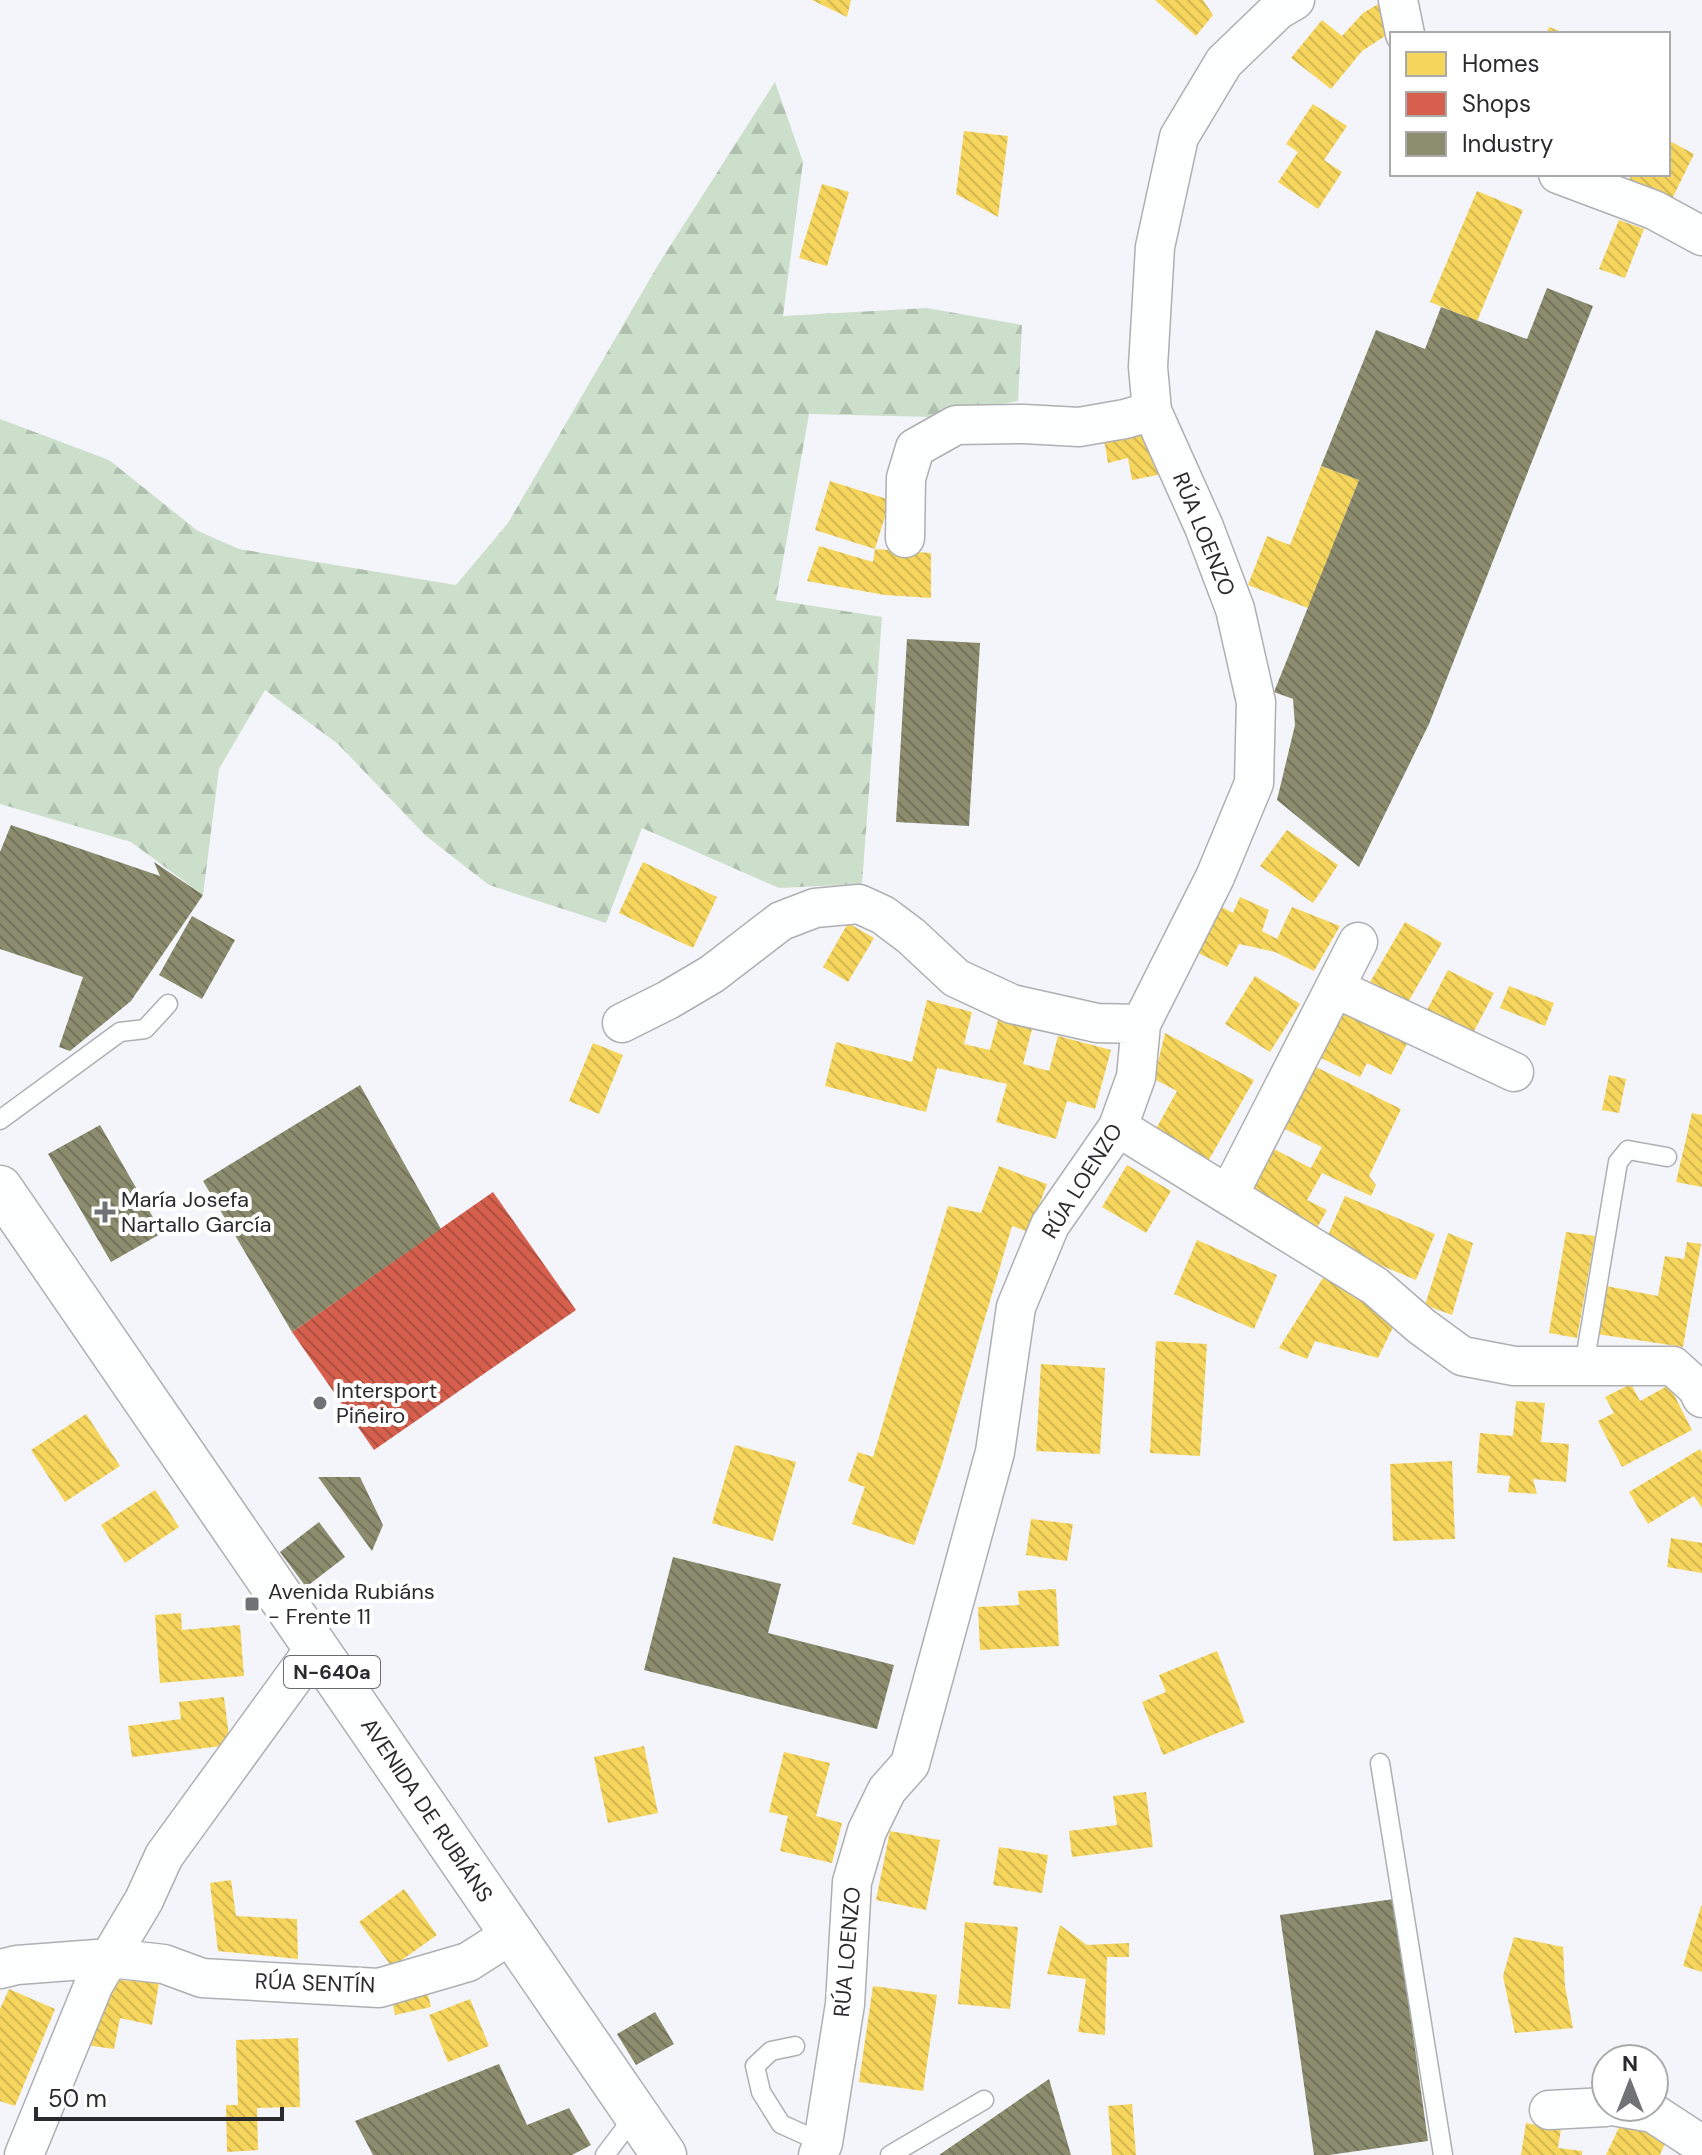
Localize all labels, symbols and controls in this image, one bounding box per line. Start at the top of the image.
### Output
legend [1390,32,1670,176]
text: Homes [1462,48,1540,79]
text: Shops [1462,88,1531,119]
text: Industry [1462,128,1553,159]
street label: RÚA LOENZO [1166,468,1242,600]
street label: RÚA LOENZO [1035,1118,1129,1244]
place label: María Josefa Nartallo García [121,1185,271,1239]
marker: María Josefa Nartallo García [96,1203,114,1221]
place label: Intersport Piñeiro [336,1376,437,1430]
marker: Intersport Piñeiro [311,1394,329,1412]
place label: Avenida Rubiáns - Frente 11 [268,1577,435,1631]
marker: Avenida Rubiáns - Frente 11 [243,1595,261,1613]
road number: N-640a [284,1656,380,1688]
street label: AVENIDA DE RUBIÁNS [354,1712,500,1908]
street label: RÚA LOENZO [827,1886,867,2018]
street label: RÚA SENTÍN [254,1966,376,2000]
north arrow [1590,2043,1670,2123]
text: N [1622,2049,1638,2078]
scale bar [36,2071,282,2121]
text: 50 m [48,2083,107,2114]

